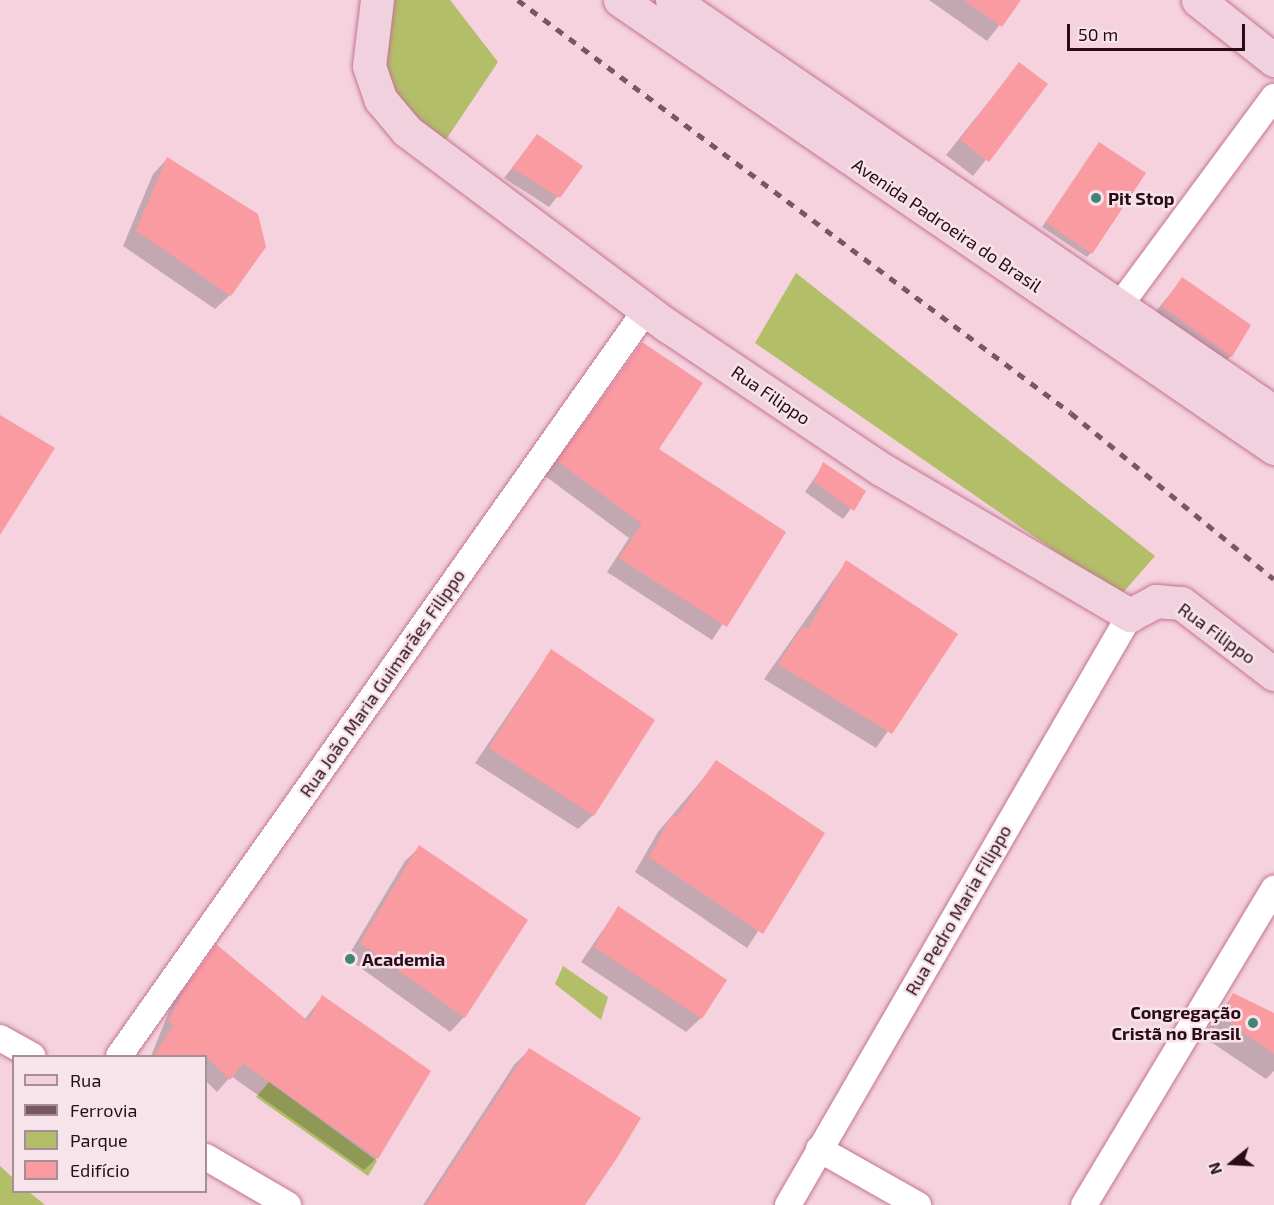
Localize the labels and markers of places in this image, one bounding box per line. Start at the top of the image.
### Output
place label: Pit Stop [1108,187,1175,209]
marker: Pit Stop [1089,191,1103,205]
place label: Academia [362,948,445,970]
marker: Academia [343,952,357,966]
place label: Congregação Cristã no Brasil [1112,1002,1241,1044]
marker: Congregação Cristã no Brasil [1246,1016,1260,1030]

